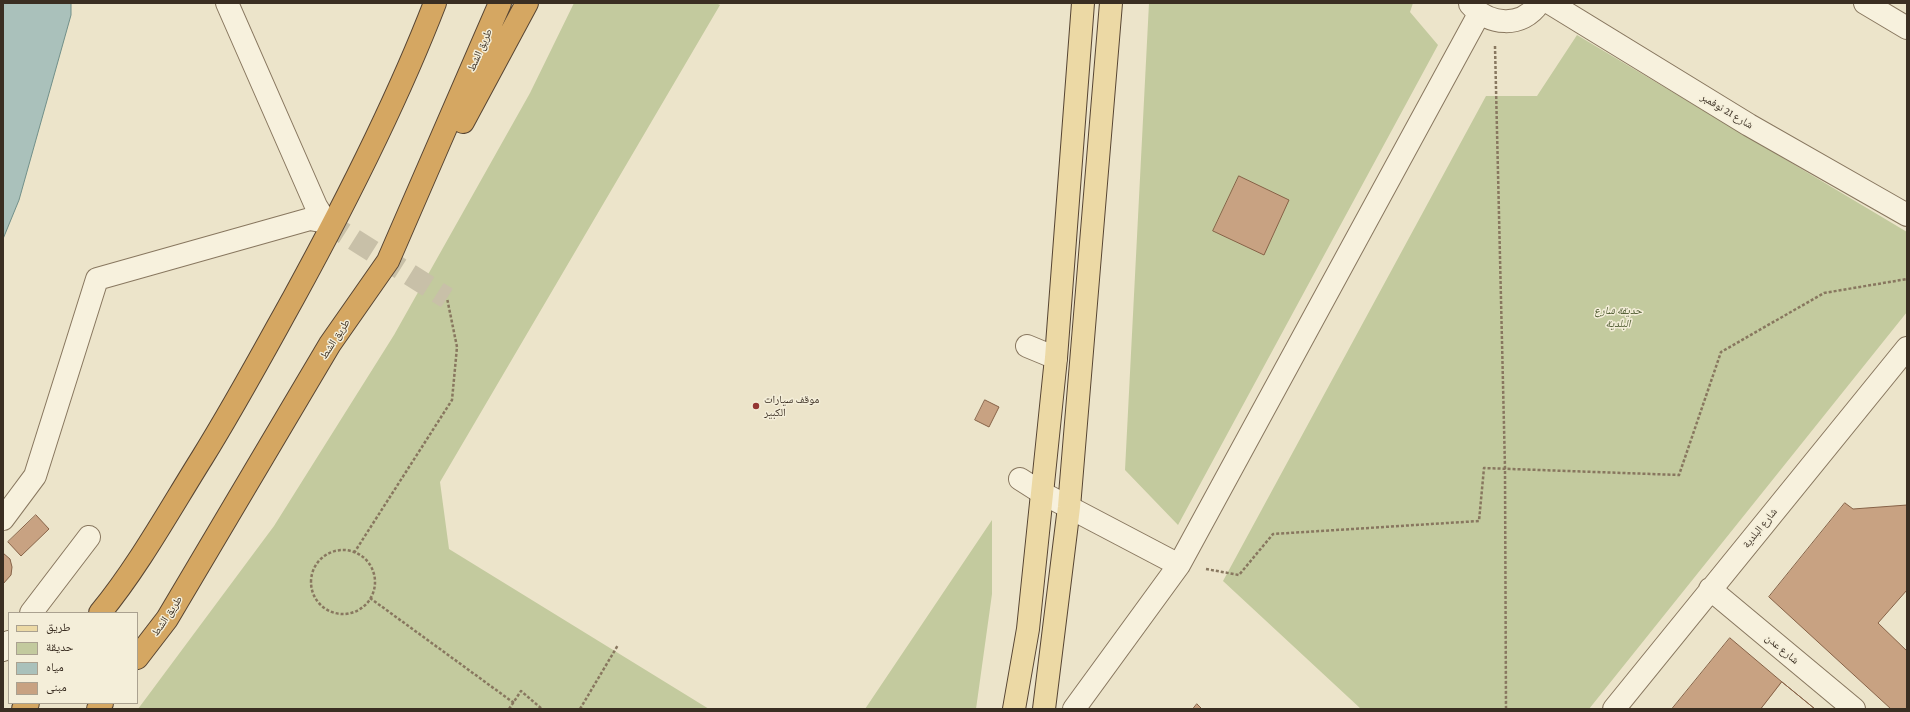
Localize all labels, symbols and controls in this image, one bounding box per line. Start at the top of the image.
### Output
street label: طريق الشط [465,27,495,73]
street label: شارع 21 نوفمبر [1698,90,1756,132]
park label: حديقة شارع البلدية [1594,304,1642,330]
street label: طريق الشط [317,316,353,362]
place label: موقف سيارات الكبير [764,393,819,419]
marker: موقف سيارات الكبير [751,401,761,411]
street label: شارع البلدية [1740,505,1780,551]
street label: طريق الشط [149,594,185,638]
legend [8,612,138,704]
text: طريق [46,620,71,634]
street label: شارع عدن [1762,631,1802,667]
text: حديقة [46,640,74,654]
text: مياه [46,660,64,674]
text: مبنى [46,680,67,694]

